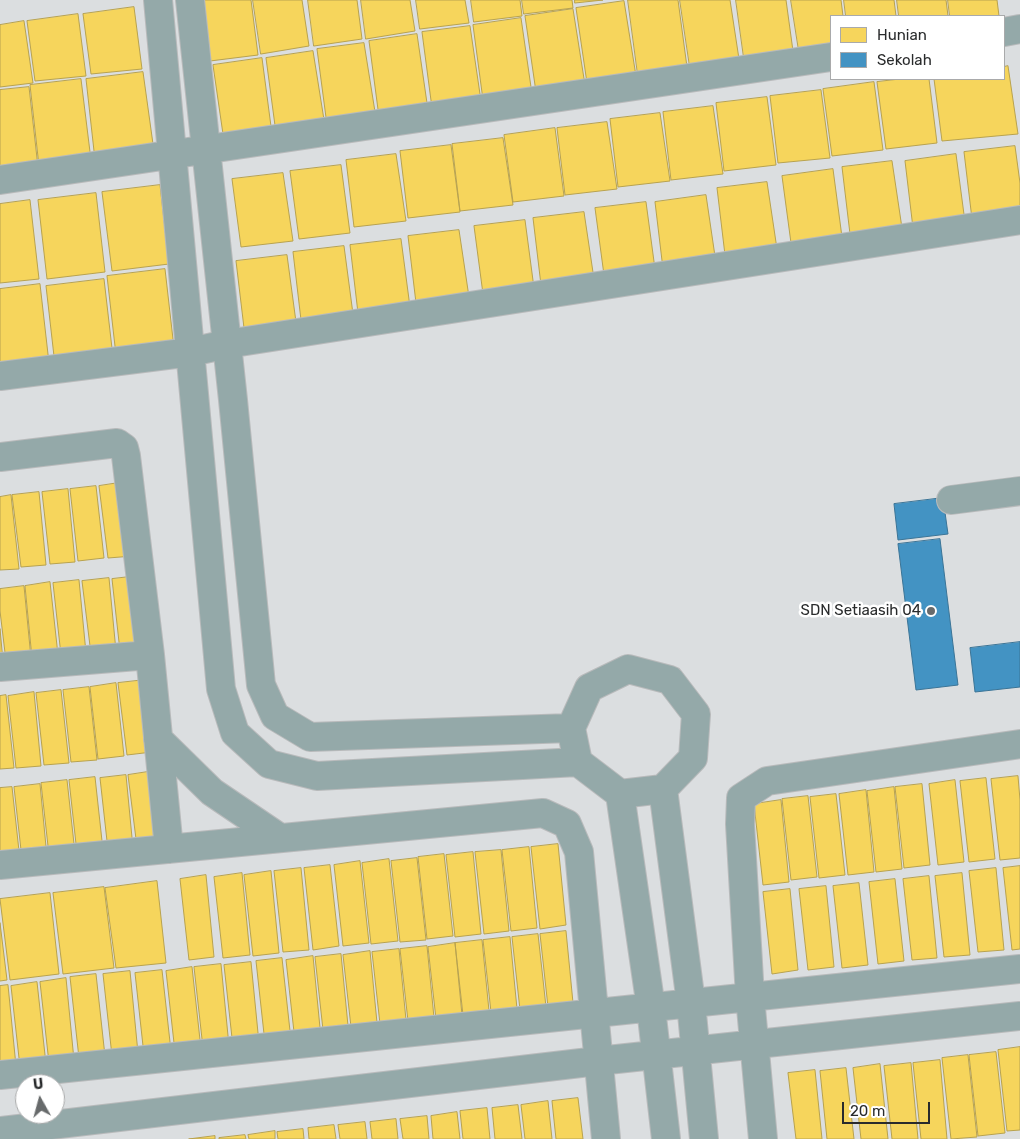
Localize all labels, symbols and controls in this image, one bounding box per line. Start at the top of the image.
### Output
legend [830,15,1005,80]
text: Hunian [877,26,927,44]
text: Sekolah [877,51,932,69]
place label: SDN Setiaasih 04 [801,602,921,620]
marker: SDN Setiaasih 04 [925,605,937,617]
north arrow [15,1074,65,1124]
text: U [32,1076,44,1094]
scale bar [845,1092,932,1124]
text: 20 m [850,1102,885,1120]

